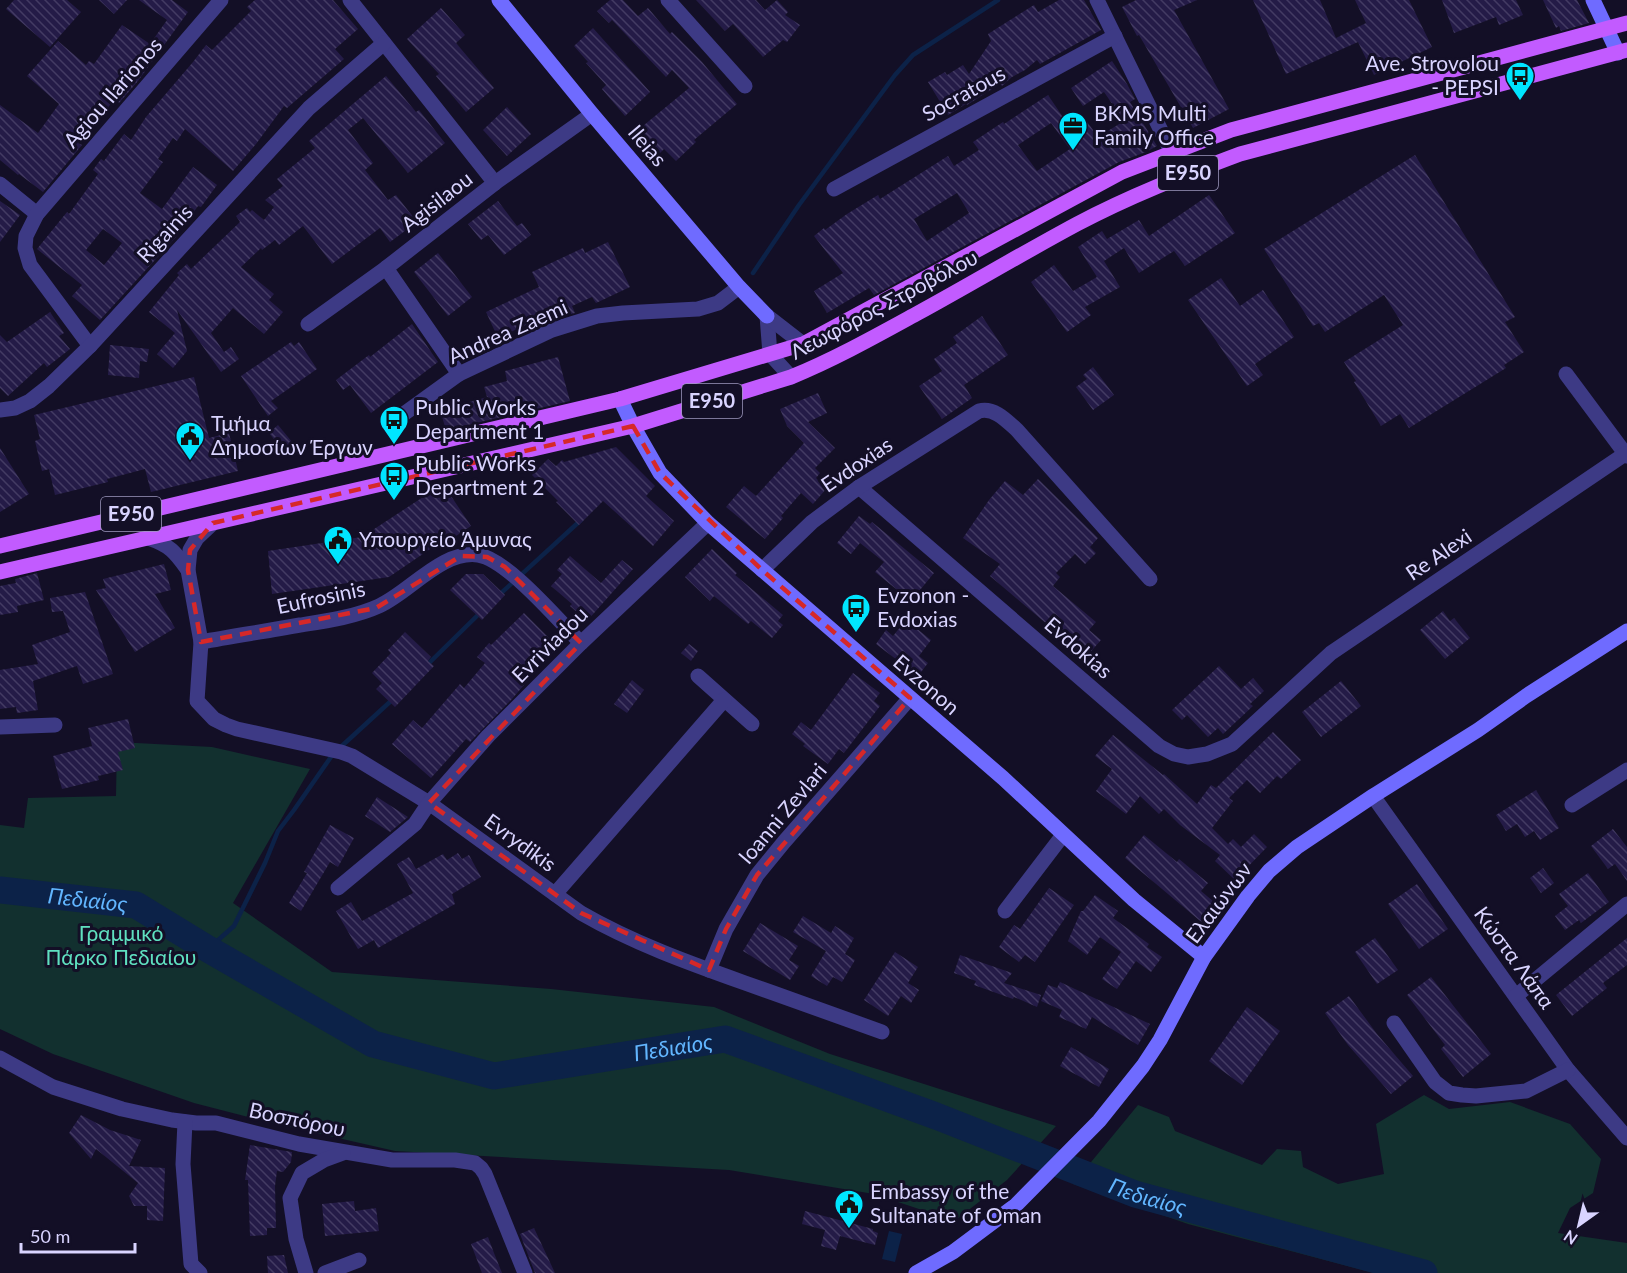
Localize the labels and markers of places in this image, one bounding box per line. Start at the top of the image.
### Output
place label: Ave. Strovolou - PEPSI [1365,50,1499,99]
bus stop icon: Ave. Strovolou - PEPSI [1504,60,1536,102]
place label: BKMS Multi Family Office [1094,100,1214,149]
office icon: BKMS Multi Family Office [1057,110,1089,152]
place label: Public Works Department 1 [415,394,544,443]
bus stop icon: Public Works Department 1 [378,404,410,446]
place label: Τμήμα Δημοσίων Έργων [211,410,373,459]
public building icon: Τμήμα Δημοσίων Έργων [174,420,206,462]
place label: Public Works Department 2 [415,450,544,499]
bus stop icon: Public Works Department 2 [378,460,410,502]
public building icon: Υπουργείο Άμυνας [322,524,354,566]
place label: Υπουργείο Άμυνας [359,526,532,551]
place label: Evzonon - Evdoxias [877,582,969,631]
bus stop icon: Evzonon - Evdoxias [840,592,872,634]
place label: Embassy of the Sultanate of Oman [870,1178,1042,1227]
public building icon: Embassy of the Sultanate of Oman [833,1188,865,1230]

